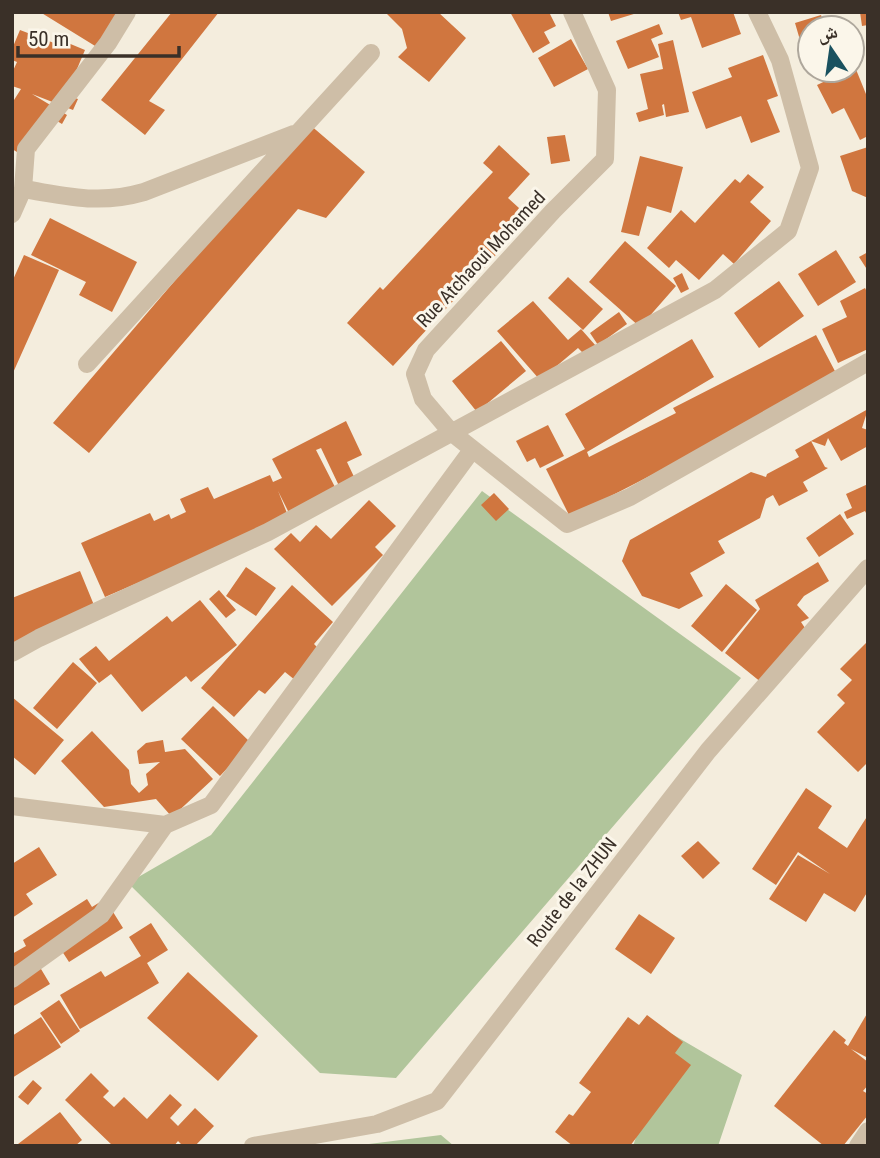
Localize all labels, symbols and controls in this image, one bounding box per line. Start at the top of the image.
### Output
scale bar [18,14,178,58]
north arrow [796,14,866,84]
text: ش [815,19,840,46]
text: 50 m [28,27,69,51]
street label: Rue Atchaoui Mohamed [412,186,550,332]
street label: Route de la ZHUN [522,833,622,951]

